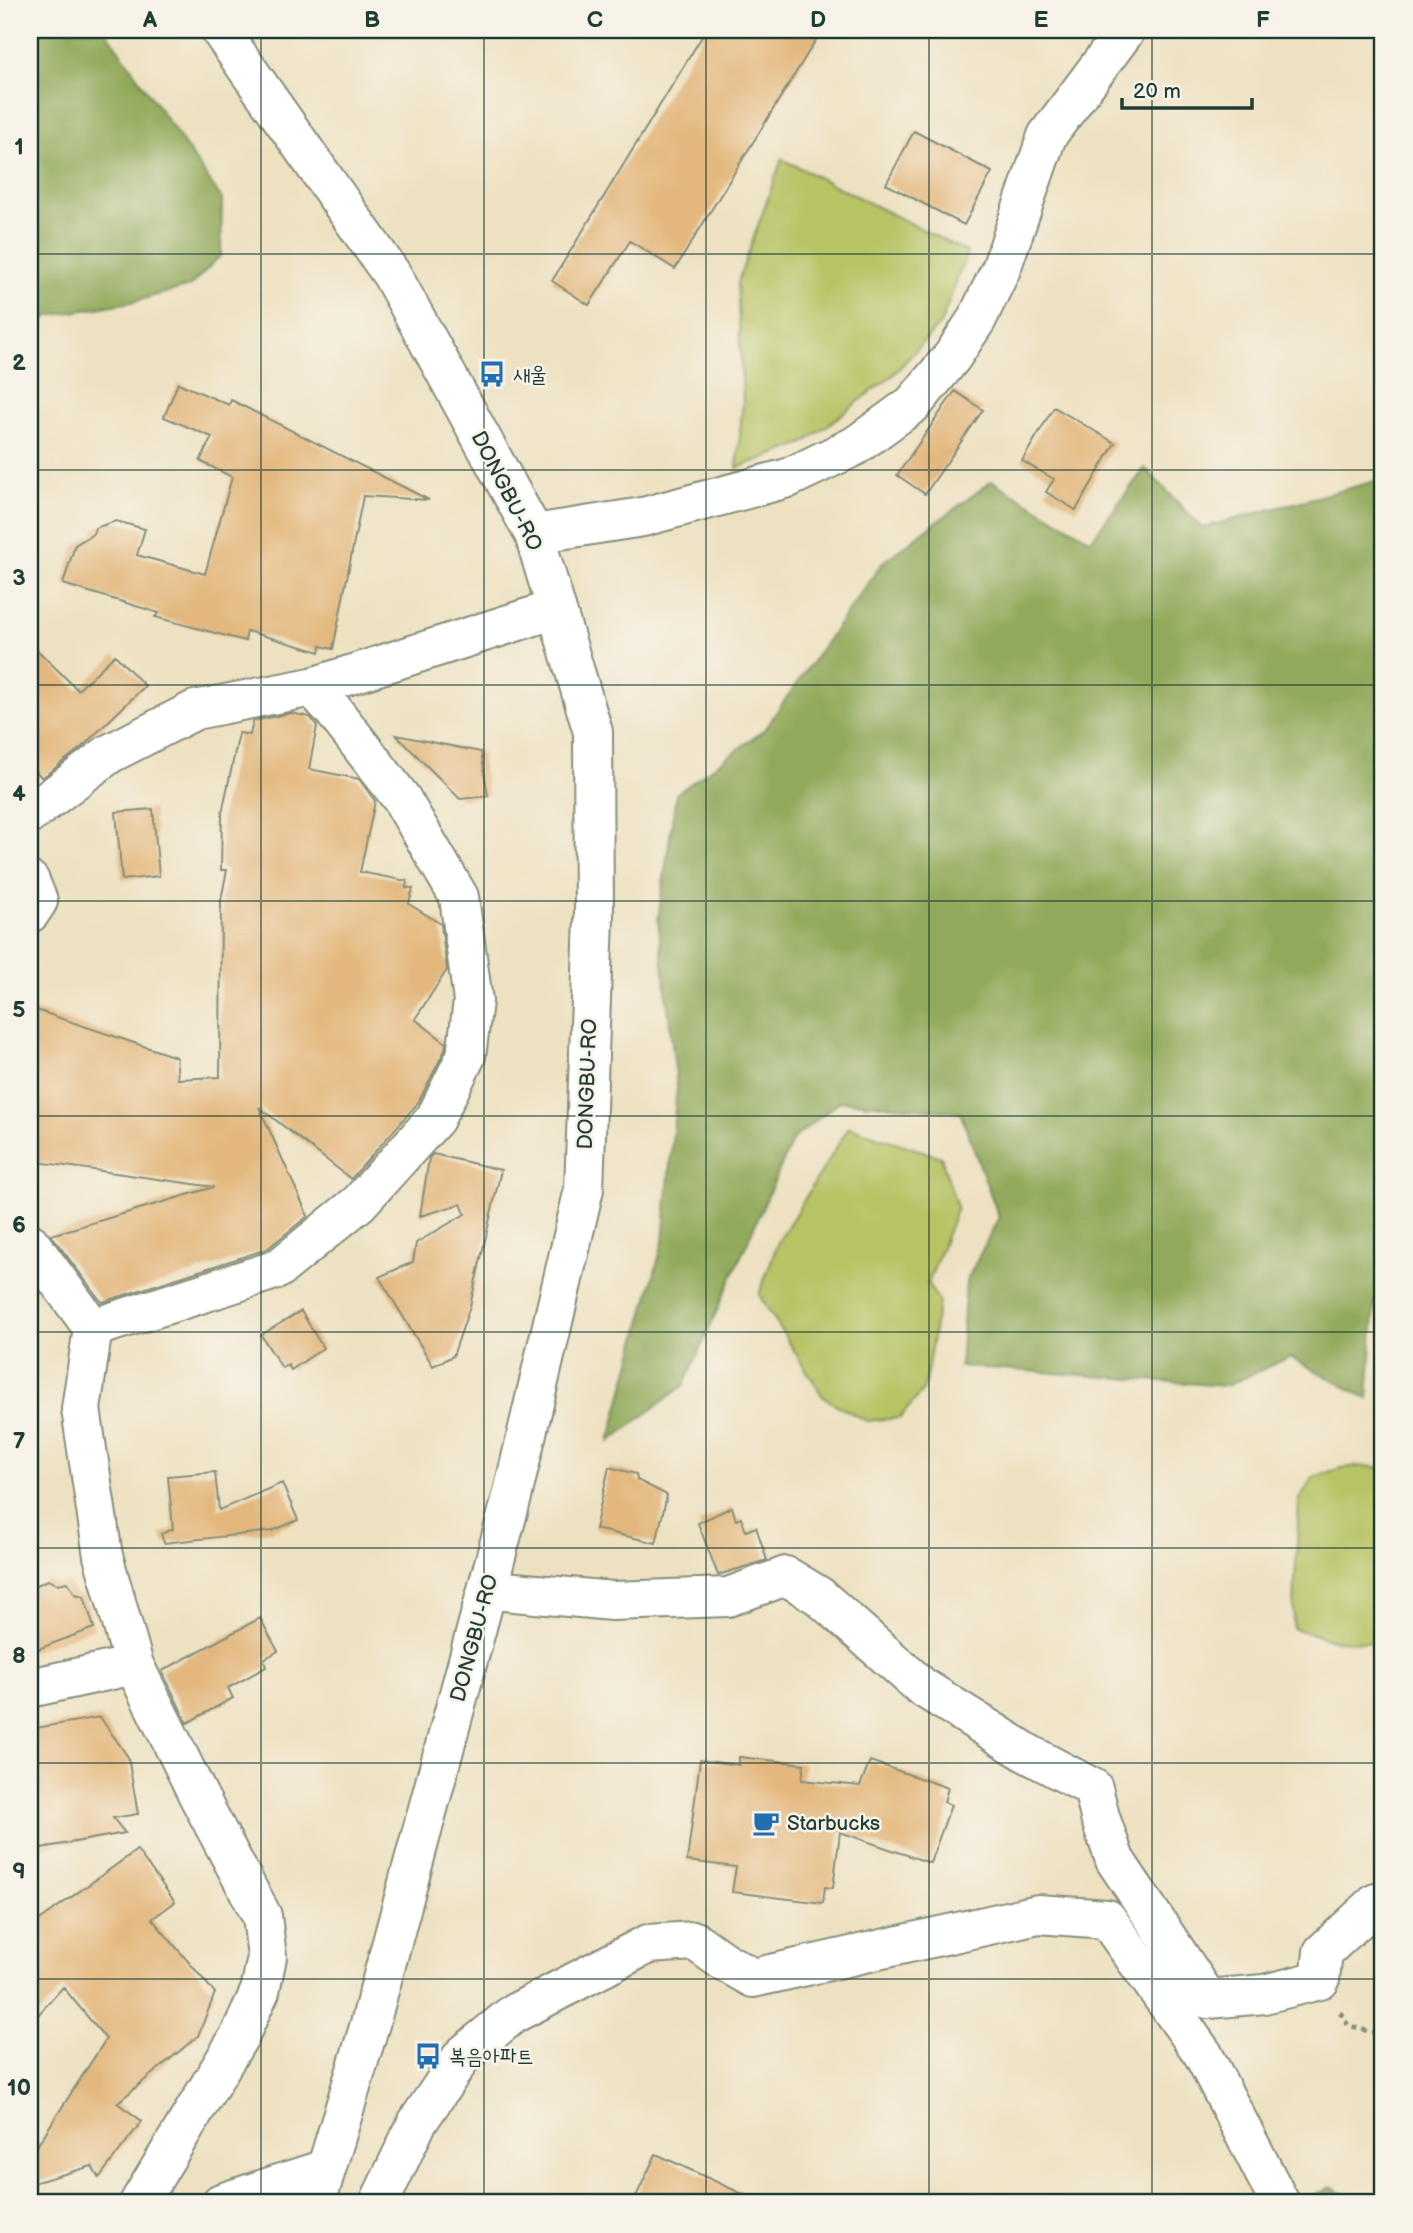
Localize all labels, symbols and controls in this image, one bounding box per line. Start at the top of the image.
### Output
text: A [142,6,158,34]
text: B [364,6,380,34]
text: C [587,6,603,34]
text: D [810,6,826,34]
text: E [1034,6,1049,34]
text: F [1256,6,1270,34]
scale bar [1122,66,1252,110]
text: 20 m [1133,79,1181,104]
text: 1 [14,133,24,161]
text: 2 [12,349,26,377]
bus stop icon: 새울 [477,359,507,389]
place label: 새울 [513,362,547,387]
street label: DONGBU-RO [466,427,547,555]
text: 3 [12,564,26,592]
text: 4 [12,780,26,808]
text: 5 [12,996,26,1024]
street label: DONGBU-RO [573,1018,602,1150]
text: 6 [12,1211,26,1239]
text: 7 [13,1427,26,1455]
street label: DONGBU-RO [445,1572,504,1705]
text: 8 [12,1642,26,1670]
cafe icon: Starbucks [751,1808,781,1838]
place label: Starbucks [787,1811,880,1836]
text: 9 [12,1858,26,1886]
bus stop icon: 복음아파트 [413,2041,443,2071]
place label: 복음아파트 [449,2044,534,2069]
text: 10 [7,2074,31,2102]

